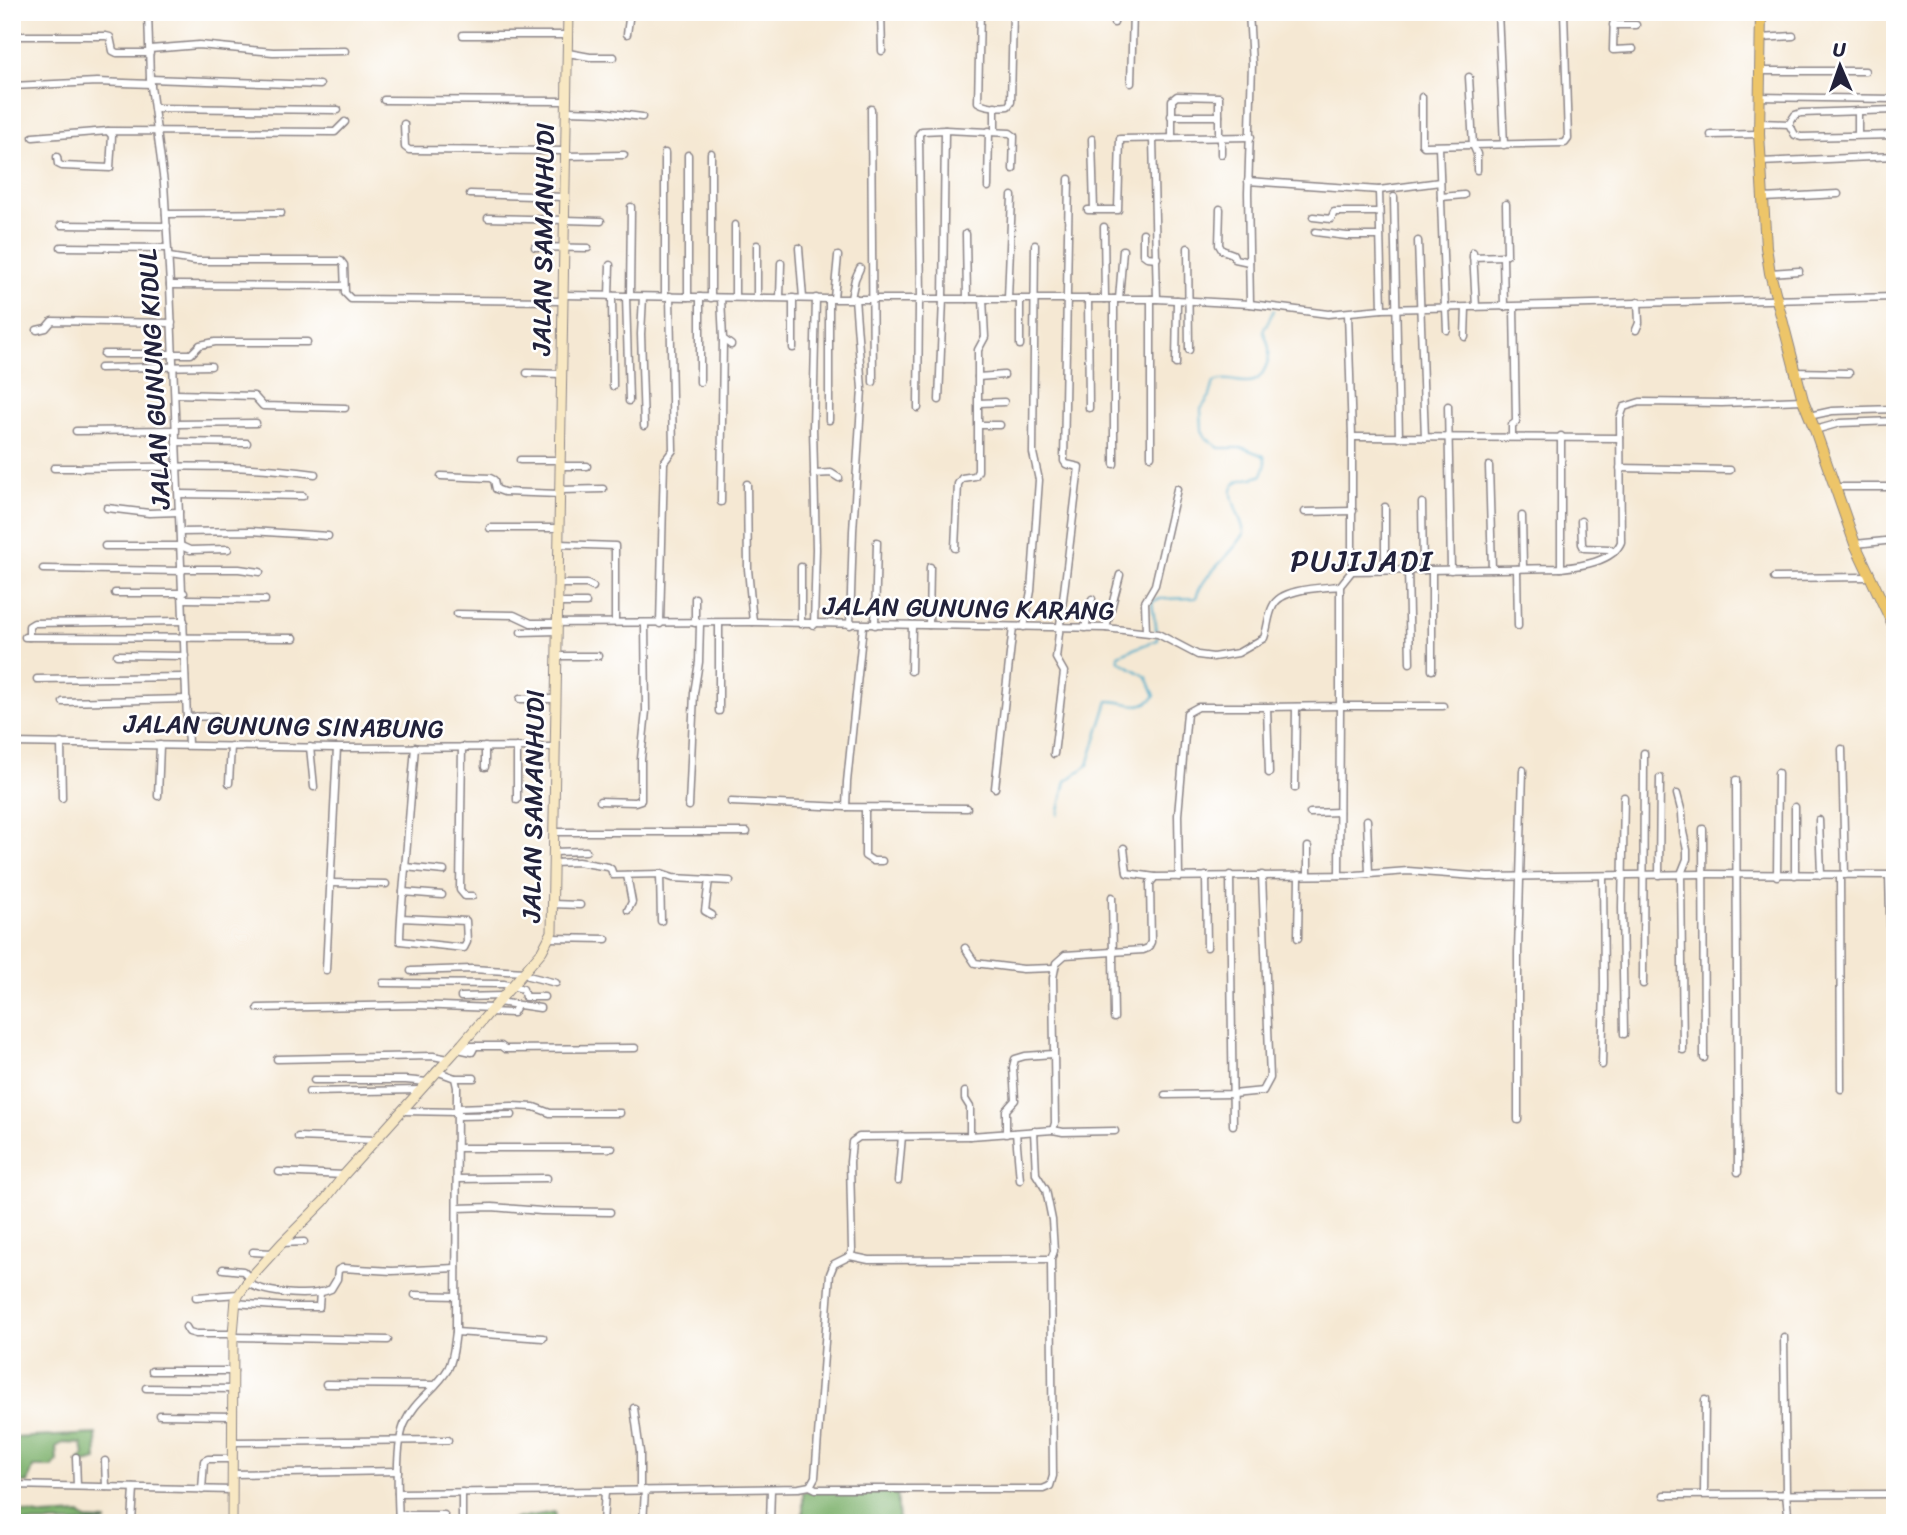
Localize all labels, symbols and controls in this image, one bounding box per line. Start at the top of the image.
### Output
north arrow [1806,32,1876,102]
text: U [1833,33,1848,66]
street label: JALAN SAMANHUDI [518,122,568,357]
street label: JALAN GUNUNG KIDUL [124,248,184,511]
district label: PUJIJADI [1290,534,1434,588]
street label: JALAN GUNUNG KARANG [822,582,1115,634]
street label: JALAN SAMANHUDI [508,689,558,924]
street label: JALAN GUNUNG SINABUNG [123,700,444,752]

